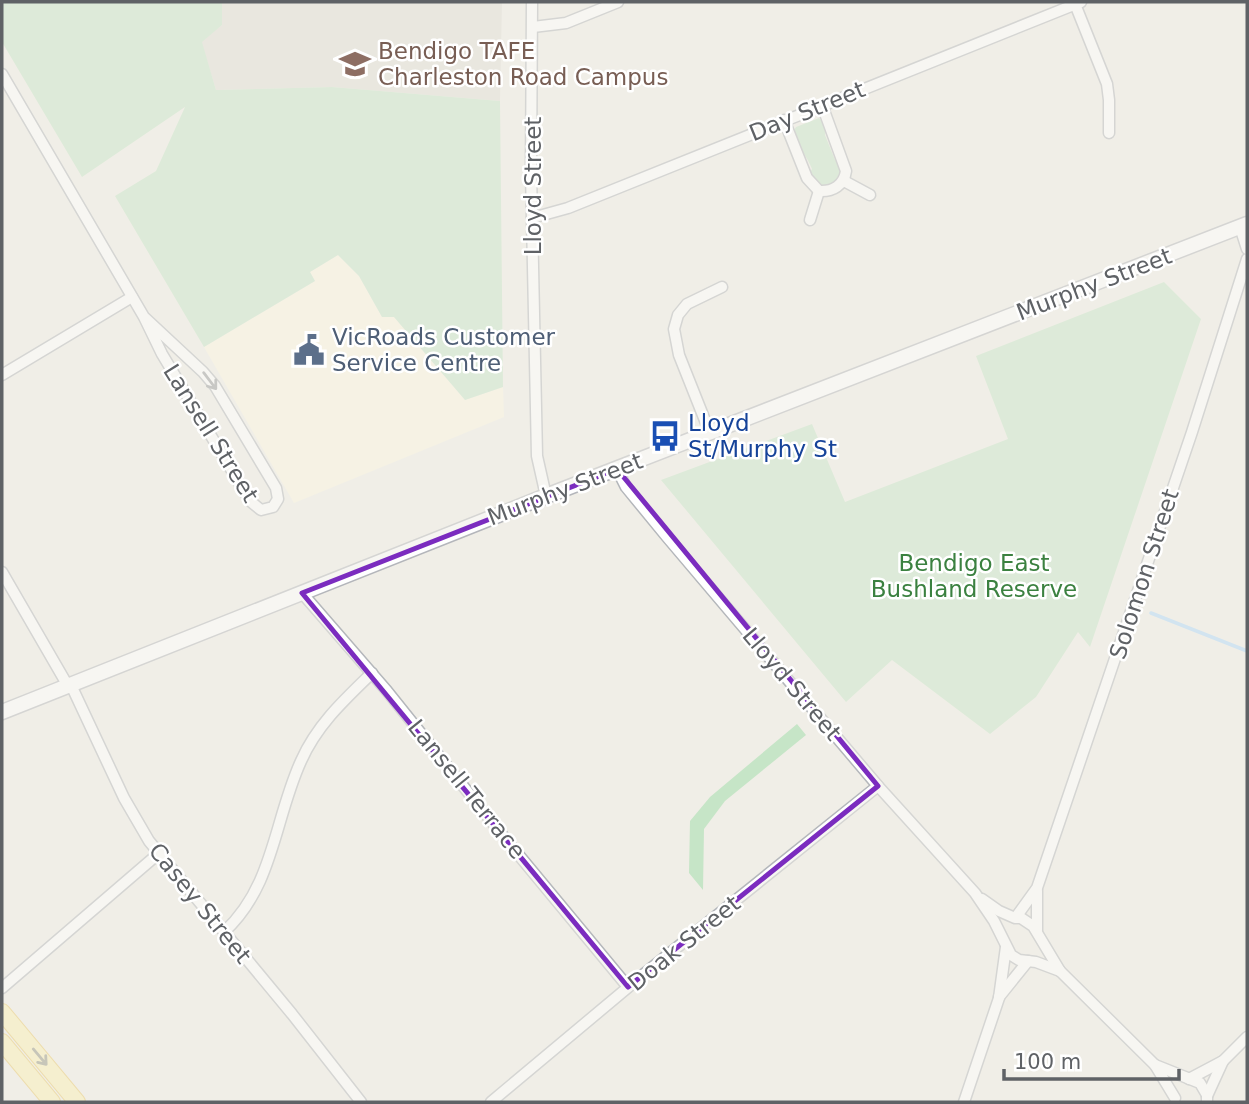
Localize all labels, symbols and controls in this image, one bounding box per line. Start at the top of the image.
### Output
place label: Bendigo TAFE Charleston Road Campus [378,38,668,90]
school or university icon: Bendigo TAFE Charleston Road Campus [338,47,372,81]
street label: Day Street [745,76,869,146]
street label: Lloyd Street [520,117,546,255]
street label: Murphy Street [1013,242,1175,326]
place label: VicRoads Customer Service Centre [332,324,556,376]
public building icon: VicRoads Customer Service Centre [292,333,326,367]
street label: Lansell Street [158,359,264,507]
one-way arrow [203,371,218,390]
place label: Lloyd St/Murphy St [688,410,837,462]
bus stop icon: Lloyd St/Murphy St [648,419,682,453]
street label: Murphy Street [484,447,646,531]
street label: Solomon Street [1104,486,1184,662]
park label: Bendigo East Bushland Reserve [871,550,1077,602]
street label: Lloyd Street [737,623,847,745]
street label: Lansell Terrace [403,714,531,864]
street label: Casey Street [144,838,256,968]
street label: Doak Street [623,890,745,996]
scale bar [1004,1038,1179,1082]
one-way arrow [31,1048,47,1066]
text: 100 m [1014,1050,1081,1074]

